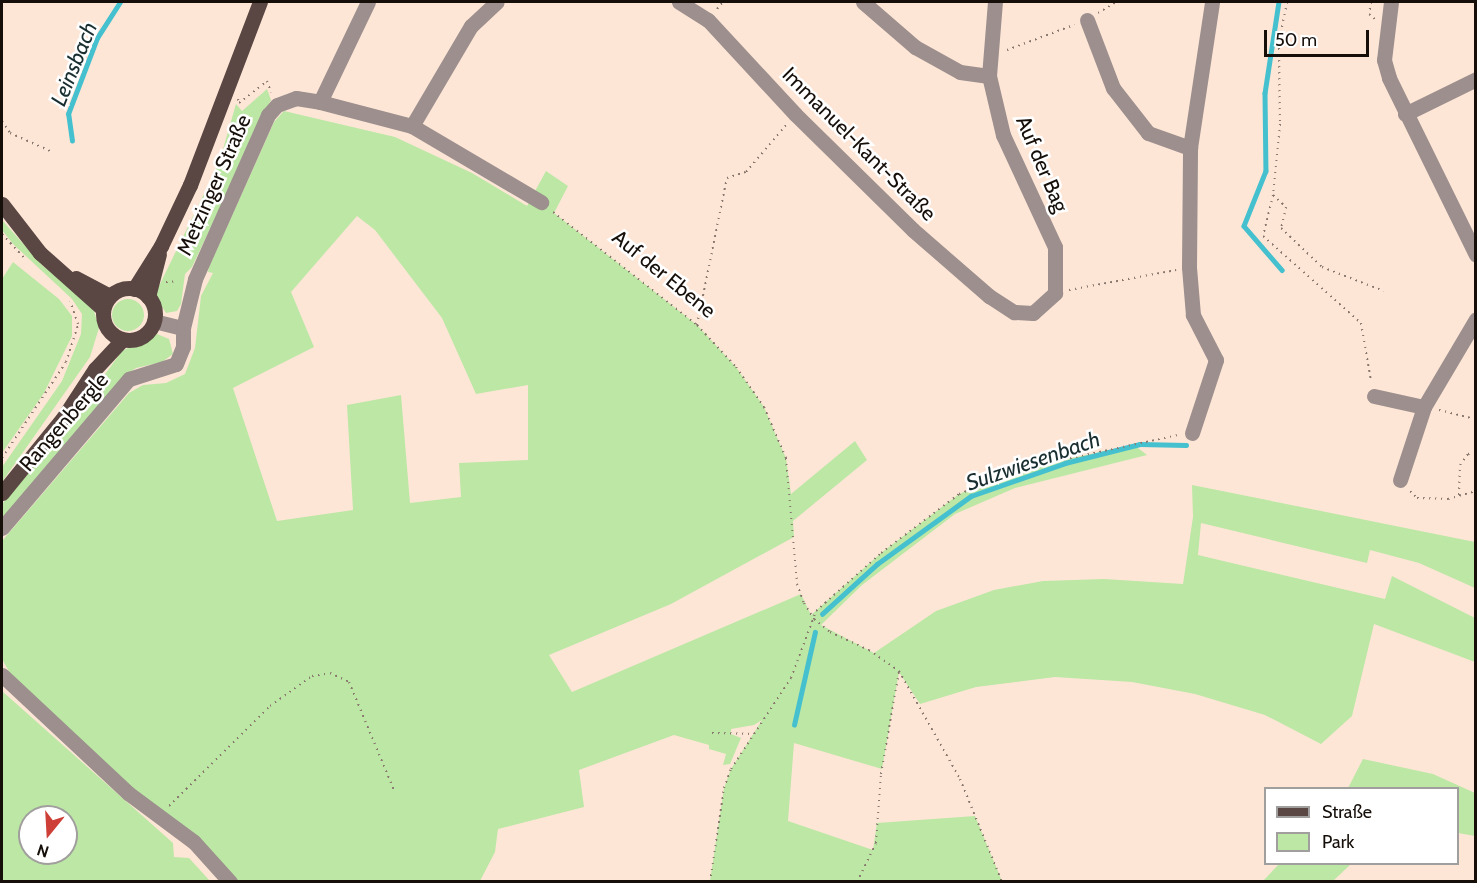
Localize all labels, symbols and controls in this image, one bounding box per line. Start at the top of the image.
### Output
water label: Leinsbach [45,18,103,110]
scale bar [1267,18,1372,56]
text: 50 m [1275,29,1317,51]
street label: Immanuel-Kant-Straße [777,62,941,226]
street label: Metzinger Straße [172,111,256,259]
street label: Auf der Bag [1010,112,1074,216]
street label: Auf der Ebene [607,225,721,323]
street label: Rangenbergle [14,368,114,476]
water label: Sulzwiesenbach [963,426,1103,496]
legend [1264,787,1459,865]
text: Straße [1322,801,1372,823]
north arrow [18,805,78,865]
text: Park [1322,831,1354,853]
text: N [35,840,51,861]

